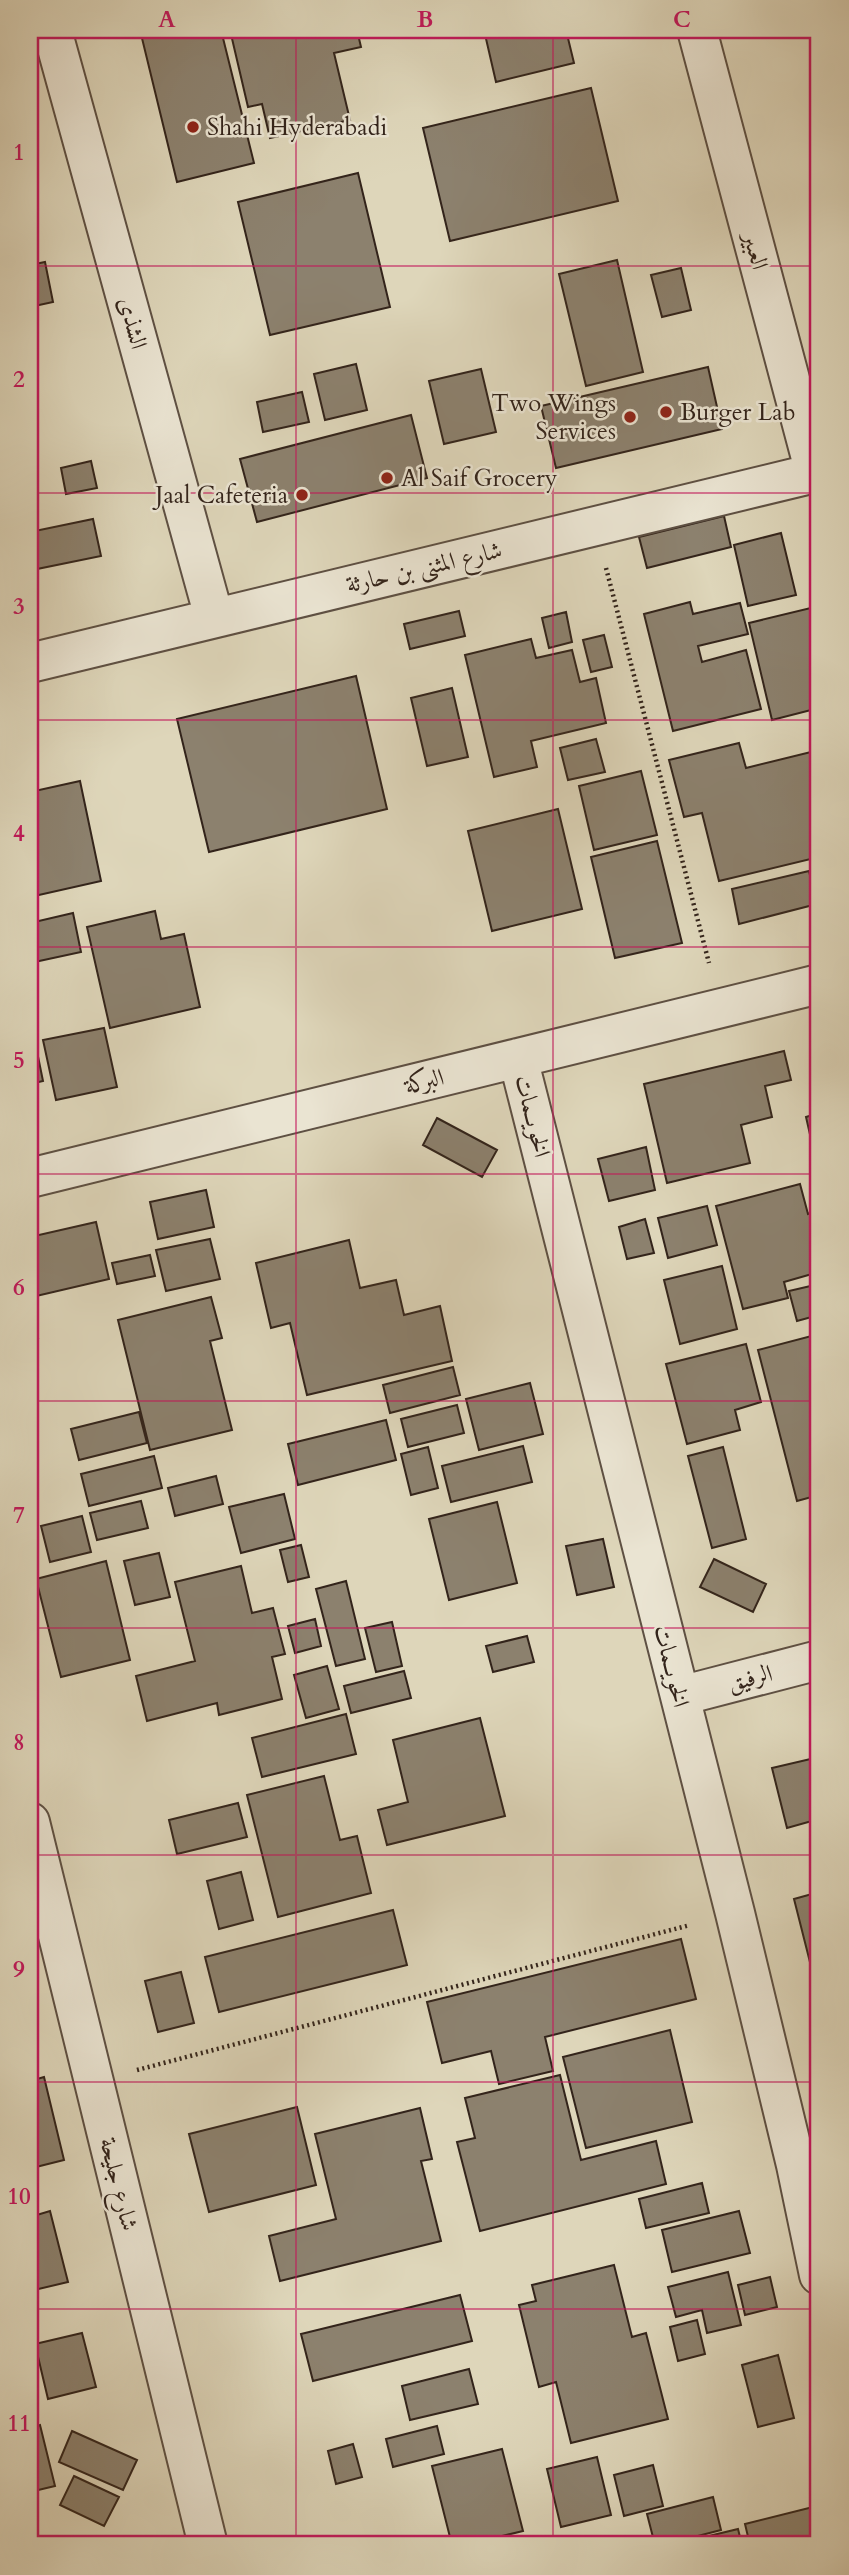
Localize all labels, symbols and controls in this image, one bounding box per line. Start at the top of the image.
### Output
text: A [158,4,176,35]
text: B [417,4,433,35]
text: C [673,4,691,35]
place label: Shahi Hyderabadi [207,111,387,144]
marker: Shahi Hyderabadi [185,119,201,135]
text: 1 [13,137,25,168]
street label: العبير [734,226,776,273]
street label: الشذى [110,293,155,353]
text: 2 [13,364,25,395]
place label: Two Wings Services [491,387,616,448]
place label: Burger Lab [680,396,796,429]
marker: Burger Lab [658,404,674,420]
marker: Two Wings Services [622,409,638,425]
place label: Al Saif Grocery [401,462,558,495]
marker: Al Saif Grocery [379,470,395,486]
place label: Jaal Cafeteria [152,479,289,512]
marker: Jaal Cafeteria [294,487,310,503]
street label: شارع المثنى بن حارثة [343,533,506,604]
text: 3 [13,591,25,622]
text: 4 [13,818,25,849]
text: 5 [13,1045,25,1076]
street label: البركة [400,1061,447,1103]
street label: الخويــمات [506,1071,559,1161]
text: 6 [13,1272,25,1303]
text: 7 [13,1500,25,1531]
street label: الخويــمات [645,1621,698,1711]
street label: الرفيق [724,1657,776,1700]
text: 8 [13,1727,25,1758]
text: 9 [13,1954,25,1985]
street label: شارع جليحة [88,2134,146,2235]
text: 10 [7,2181,31,2212]
text: 11 [7,2408,31,2439]

